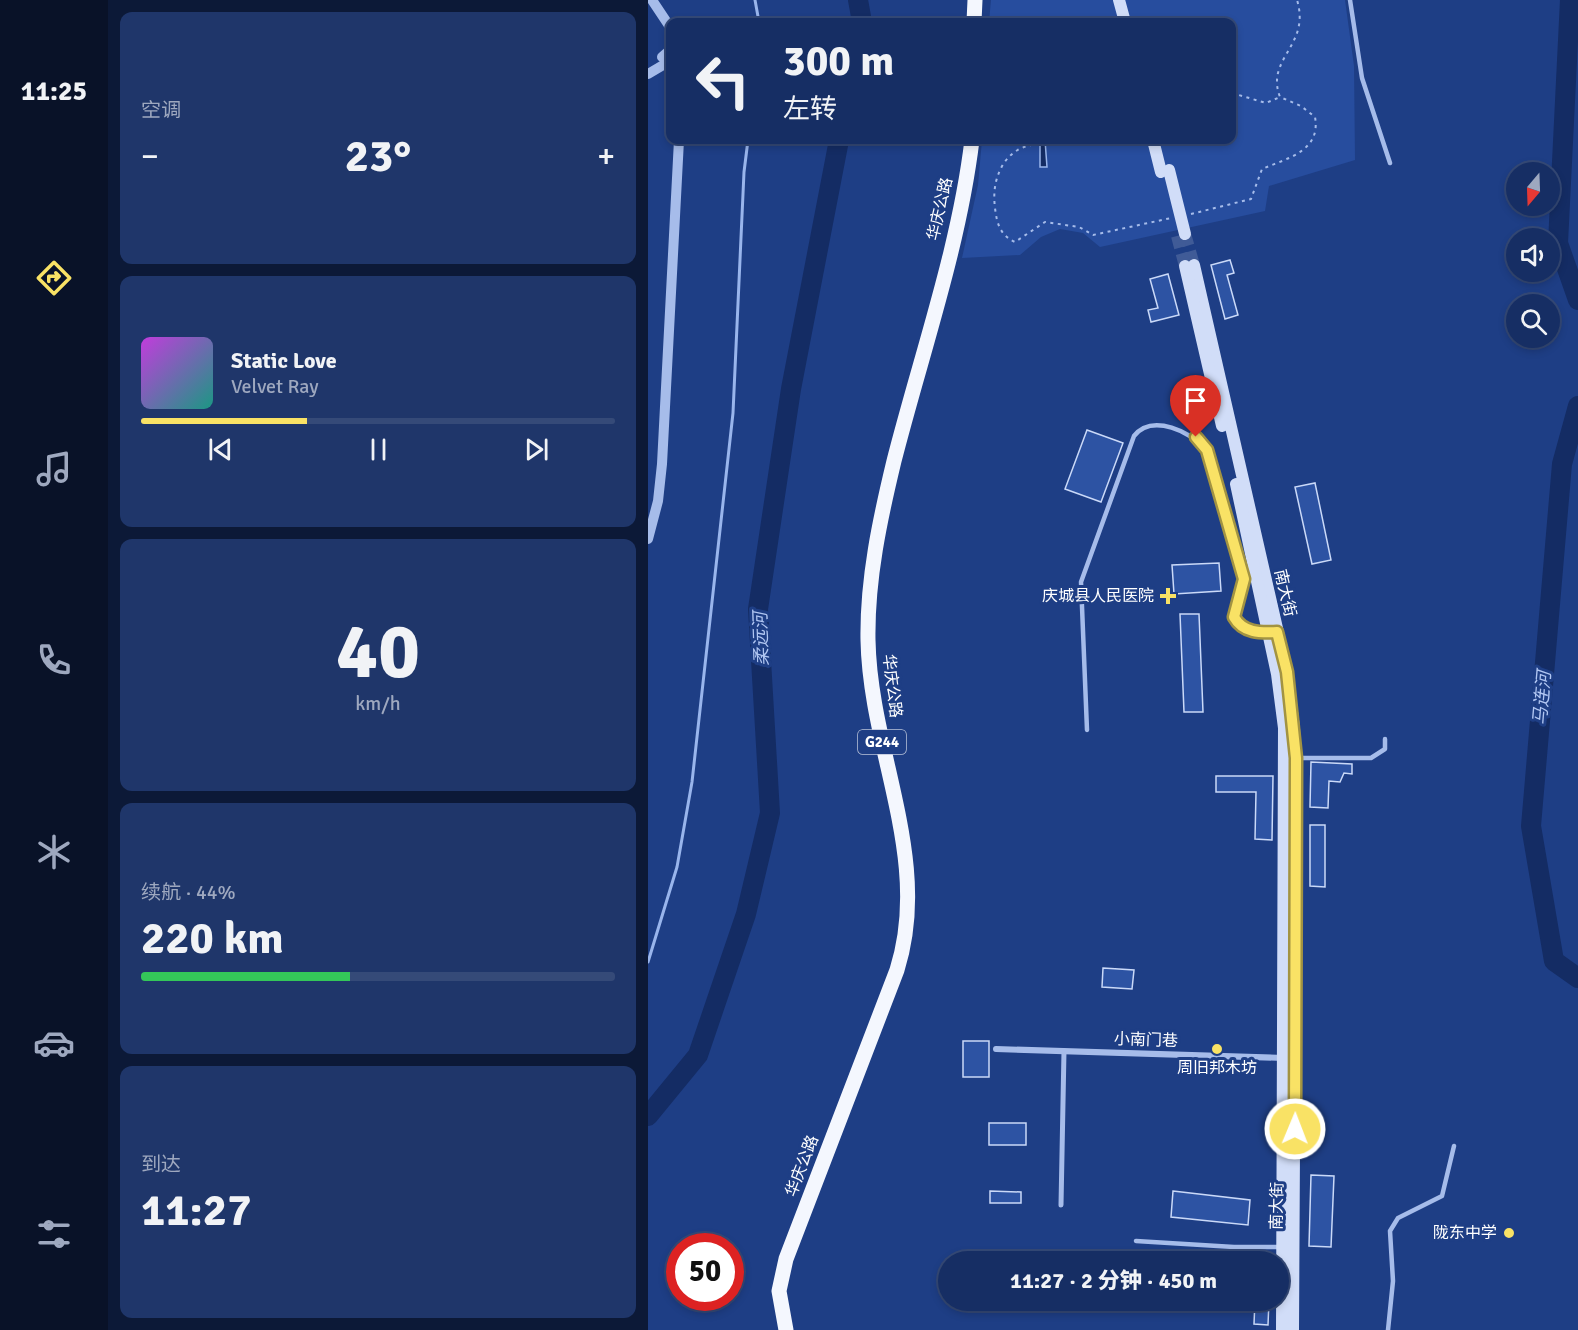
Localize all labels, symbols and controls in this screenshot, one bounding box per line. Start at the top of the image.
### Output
text: 300 m [783,36,894,87]
icon: left [684,42,762,120]
text: 11:25 [21,75,87,108]
text: 左转 [783,93,837,126]
text: 空调 [141,98,181,123]
text: 23° [345,129,411,184]
text: − [141,136,159,177]
text: + [597,136,615,177]
north arrow [1506,162,1560,216]
map controls [1506,162,1560,348]
street label: 华庆公路 [923,176,957,242]
button: sound [1506,228,1560,282]
icon: directions [33,257,75,299]
button: search [1506,294,1560,348]
text: Static Love [231,347,337,374]
text: Velvet Ray [231,374,319,399]
pin [1170,375,1221,437]
icon: arrive [1179,384,1212,417]
icon: previous [204,433,237,466]
icon: pause [362,433,395,466]
icon: next [520,433,553,466]
icon: music [33,448,75,490]
street label: 南大街 [1270,567,1300,619]
place label: 庆城县人民医院 [1042,586,1154,606]
marker: 庆城县人民医院 [1159,587,1177,605]
text: 40 [336,604,420,700]
water label: 柔远河 [749,609,773,666]
icon: phone [33,639,75,681]
street label: 华庆公路 [878,653,906,719]
water label: 马连河 [1529,667,1556,726]
text: km/h [355,691,401,716]
road number: G244 [858,730,906,754]
icon: climate [33,831,75,873]
text: 续航 · 44% [141,880,236,905]
text: 220 km [141,911,284,966]
icon: car [33,1022,75,1064]
street label: 小南门巷 [1114,1029,1178,1051]
marker: 周旧邦木坊 [1210,1042,1224,1056]
place label: 周旧邦木坊 [1177,1058,1257,1078]
position arrow [1263,1097,1327,1161]
street label: 华庆公路 [781,1133,823,1199]
text: 到达 [141,1152,181,1177]
street label: 南大街 [1267,1182,1287,1230]
text: 11:27 [141,1183,251,1238]
icon: filters [33,1213,75,1255]
place label: 陇东中学 [1433,1223,1497,1243]
marker: 陇东中学 [1502,1226,1516,1240]
speed limit sign: 50 [666,1233,744,1311]
text: 11:27 · 2 分钟 · 450 m [1010,1267,1217,1294]

